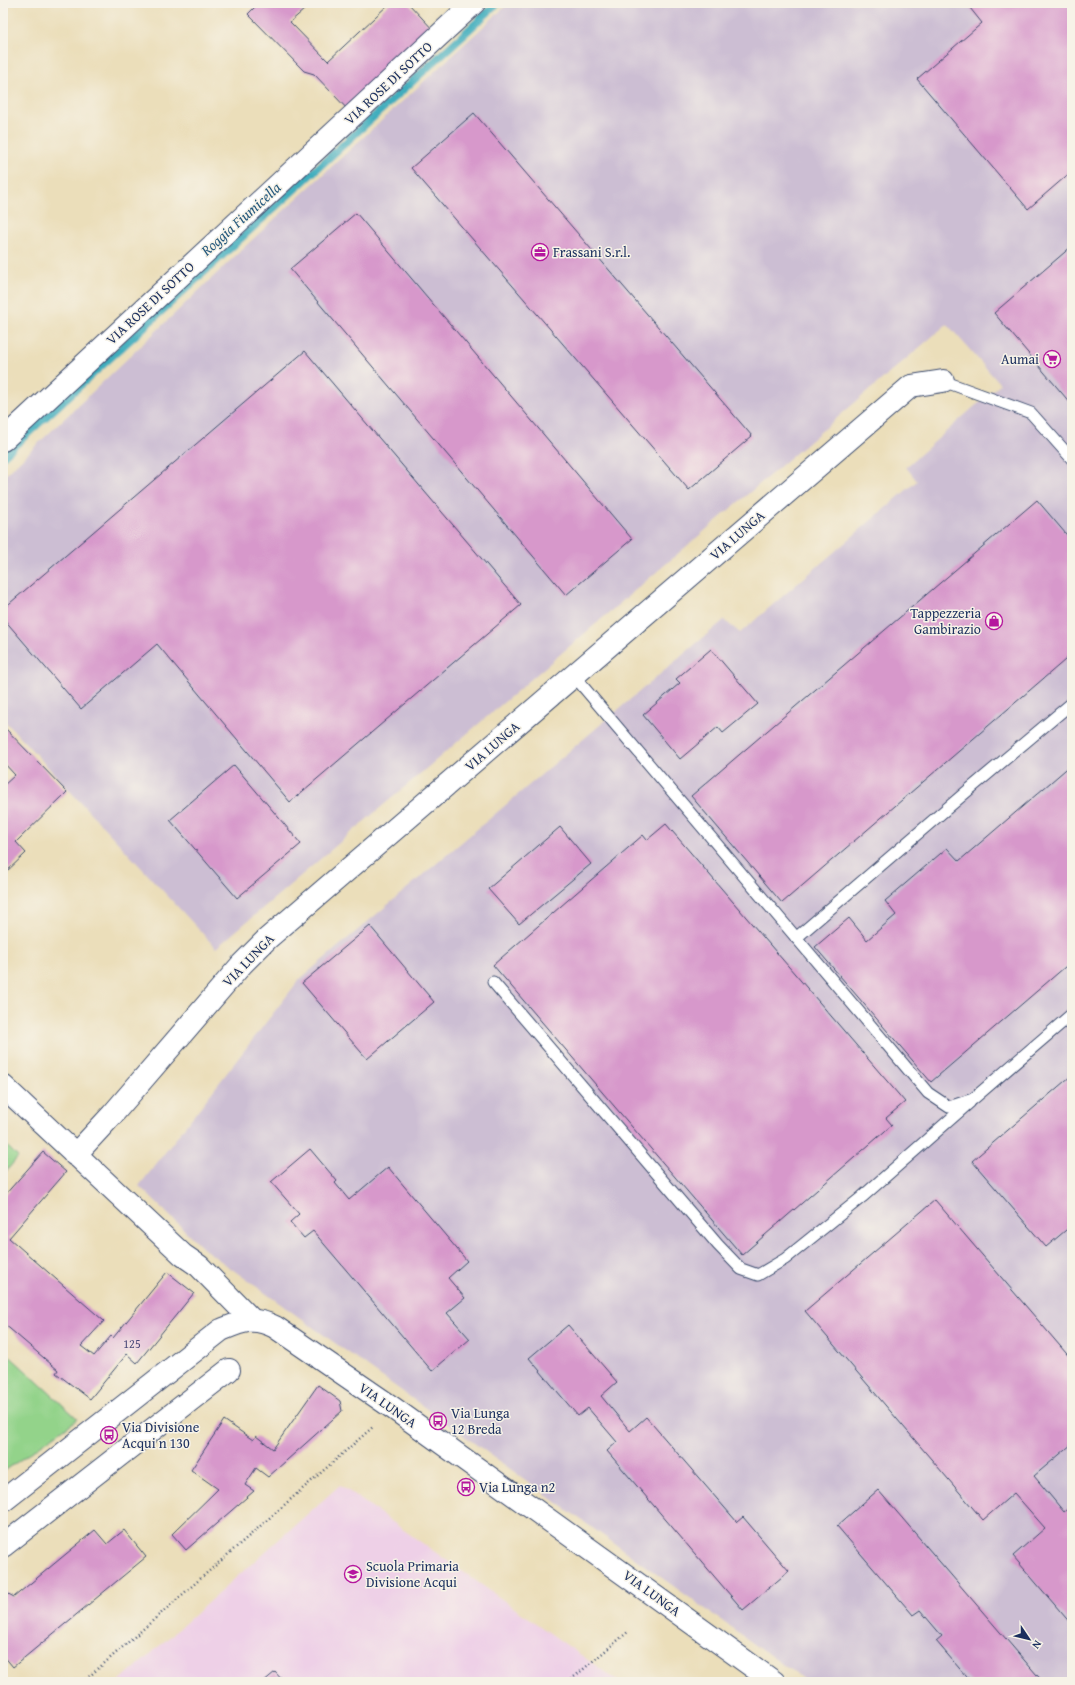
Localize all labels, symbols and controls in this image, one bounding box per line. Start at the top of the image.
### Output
street label: VIA ROSE DI SOTTO [339,37,437,129]
water label: Roggia Fiumicella [195,177,285,261]
office icon: Frassani S.r.l. [530,242,550,262]
place label: Frassani S.r.l. [553,242,630,262]
street label: VIA ROSE DI SOTTO [101,257,199,349]
place label: Aumai [1001,349,1039,369]
supermarket icon: Aumai [1042,349,1062,369]
street label: VIA LUNGA [705,505,769,565]
place label: Tappezzeria Gambirazio [910,603,981,639]
shop icon: Tappezzeria Gambirazio [984,611,1004,631]
street label: VIA LUNGA [460,716,524,776]
street label: VIA LUNGA [218,929,279,991]
house number: 125 [123,1335,141,1352]
street label: VIA LUNGA [355,1378,422,1433]
place label: Via Lunga 12 Breda [451,1403,510,1439]
bus stop icon: Via Lunga 12 Breda [428,1411,448,1431]
place label: Via Divisione Acqui n 130 [122,1417,200,1453]
bus stop icon: Via Divisione Acqui n 130 [99,1425,119,1445]
bus stop icon: Via Lunga n2 [456,1477,476,1497]
place label: Via Lunga n2 [479,1477,555,1497]
place label: Scuola Primaria Divisione Acqui [366,1556,459,1592]
school or university icon: Scuola Primaria Divisione Acqui [343,1564,363,1584]
street label: VIA LUNGA [619,1565,685,1621]
north arrow [1009,1619,1049,1659]
text: N [1028,1637,1046,1653]

